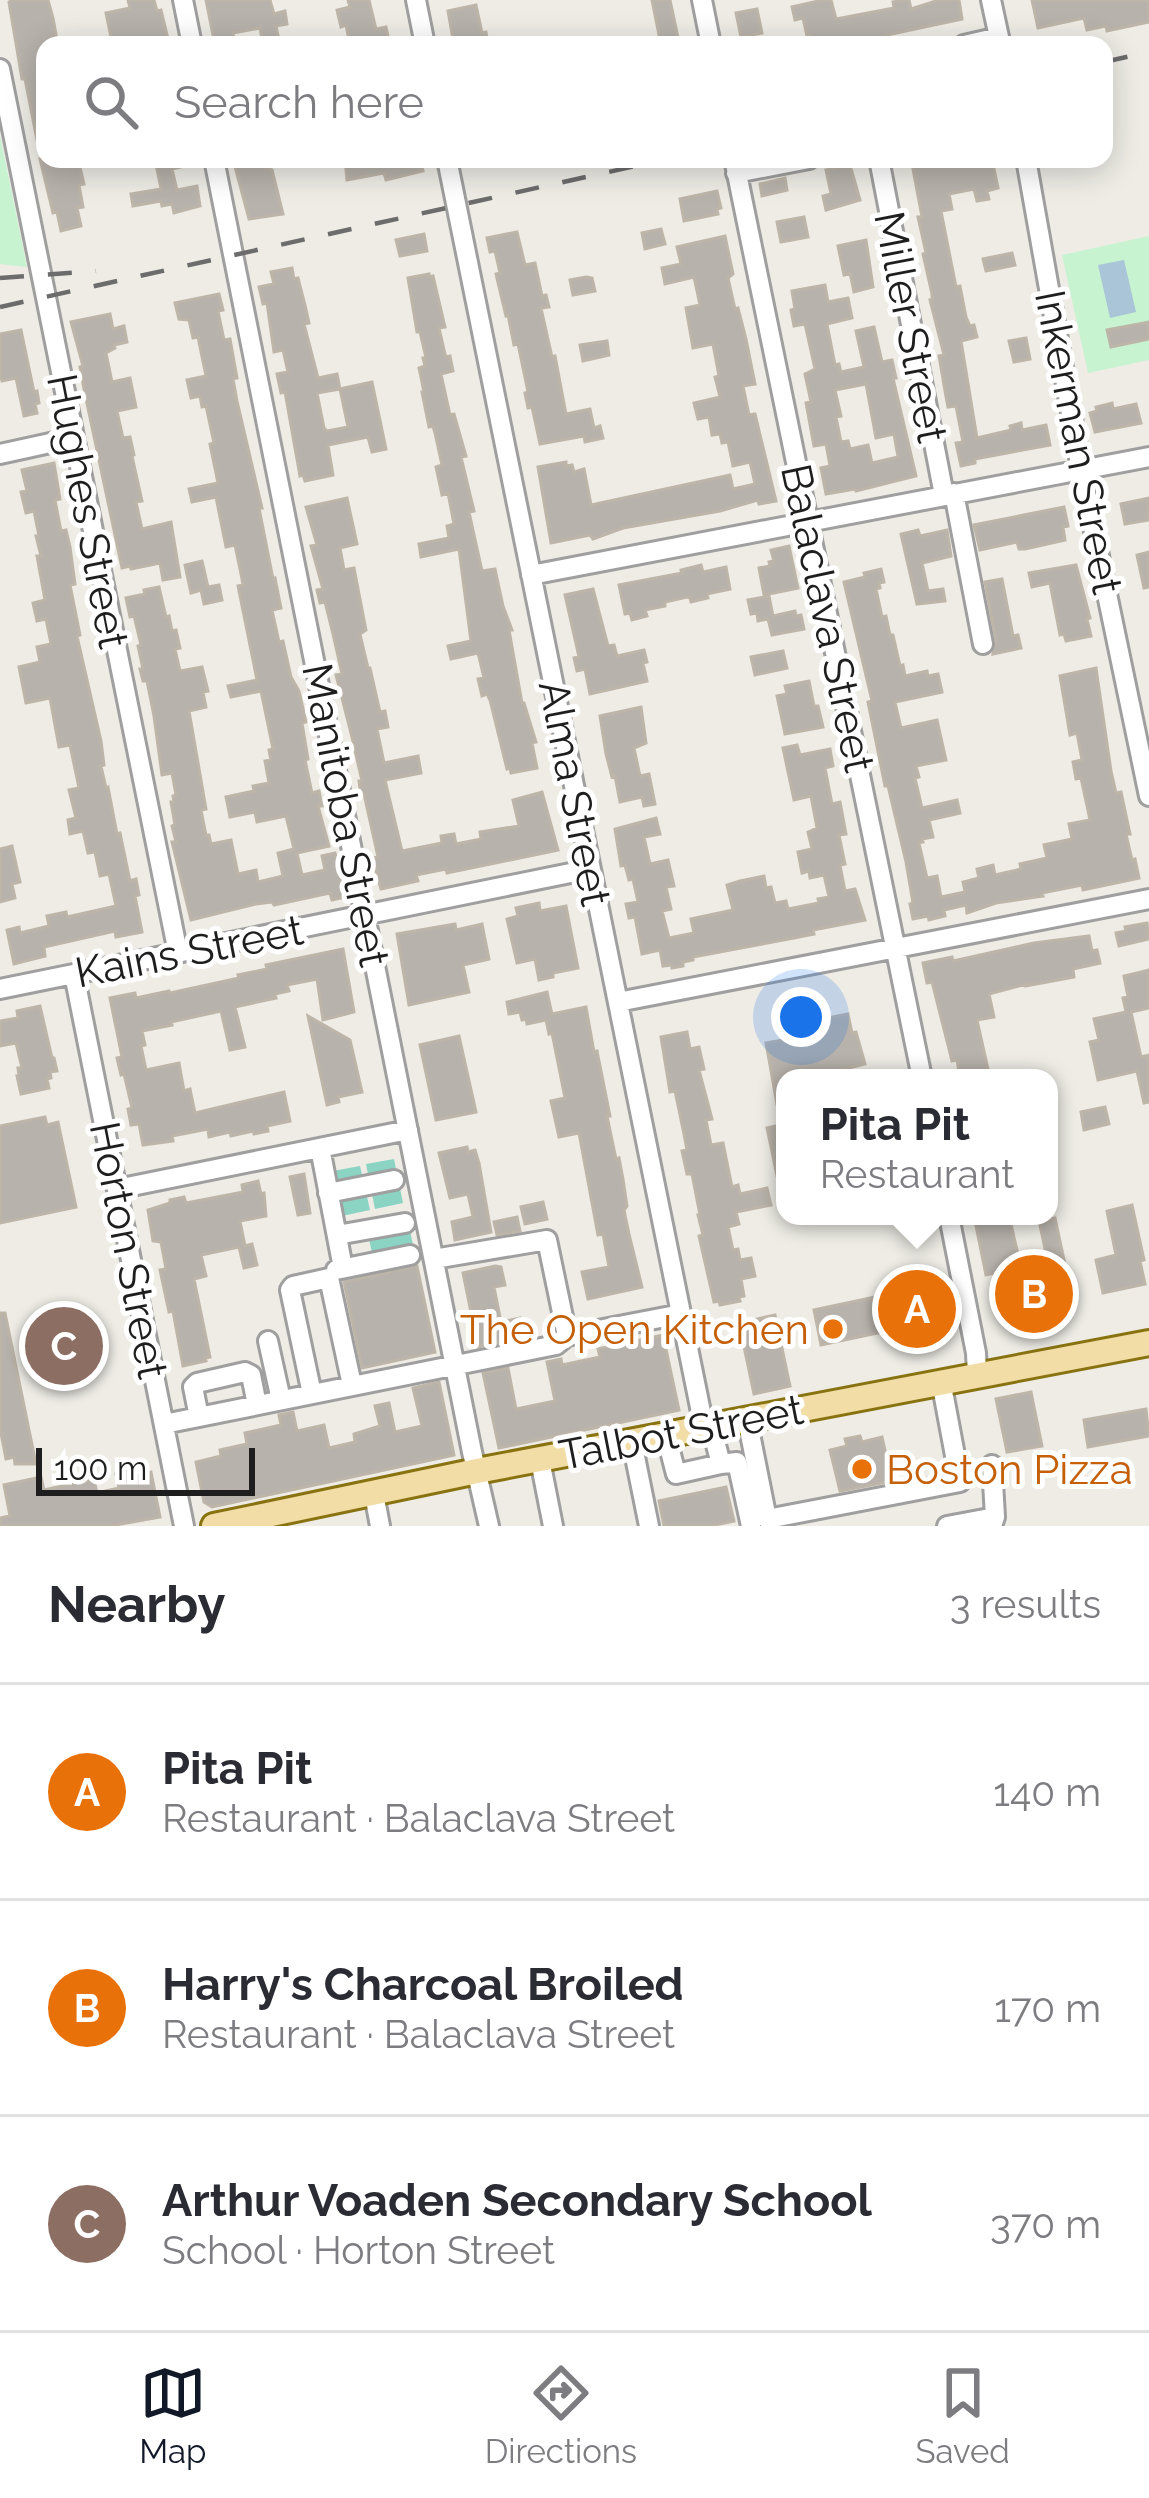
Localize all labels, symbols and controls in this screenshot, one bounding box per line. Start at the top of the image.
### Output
search box [36,36,1113,168]
icon: search [78,69,144,135]
text: Search here [174,76,424,129]
street label: Miller Street [864,207,957,447]
street label: Inkerman Street [1025,286,1132,598]
street label: Hughes Street [37,370,138,652]
street label: Balaclava Street [771,460,884,777]
street label: Manitoba Street [292,659,399,971]
street label: Alma Street [529,676,620,910]
street label: Kains Street [71,905,307,998]
your location [771,987,831,1047]
popup [776,1069,1058,1225]
text: Pita Pit [820,1098,970,1151]
street label: Horton Street [80,1117,177,1383]
text: Restaurant [820,1151,1014,1197]
pin: B [995,1249,1073,1339]
pin: A [878,1264,956,1354]
pin: C [25,1301,103,1391]
place label: The Open Kitchen [460,1305,809,1354]
marker: The Open Kitchen [820,1316,846,1342]
street label: Talbot Street [555,1385,807,1480]
scale bar [36,1442,255,1495]
place label: Boston Pizza [886,1445,1133,1494]
text: 100 m [54,1449,147,1488]
marker: Boston Pizza [849,1456,875,1482]
text: Nearby [48,1574,225,1634]
text: 3 results [950,1581,1101,1627]
text: Pita Pit [162,1742,312,1795]
text: A [74,1769,100,1815]
text: 140 m [993,1769,1101,1815]
text: Restaurant · Balaclava Street [162,1795,675,1841]
text: Harry's Charcoal Broiled [162,1958,684,2011]
text: B [74,1985,100,2031]
text: 170 m [994,1985,1101,2031]
text: Restaurant · Balaclava Street [162,2011,675,2057]
text: Arthur Voaden Secondary School [162,2174,872,2227]
text: C [74,2201,100,2247]
text: 370 m [990,2201,1101,2247]
text: School · Horton Street [162,2227,555,2273]
tab: Map [139,2360,206,2471]
tab: Directions [485,2360,637,2471]
tab: Saved [915,2360,1010,2471]

